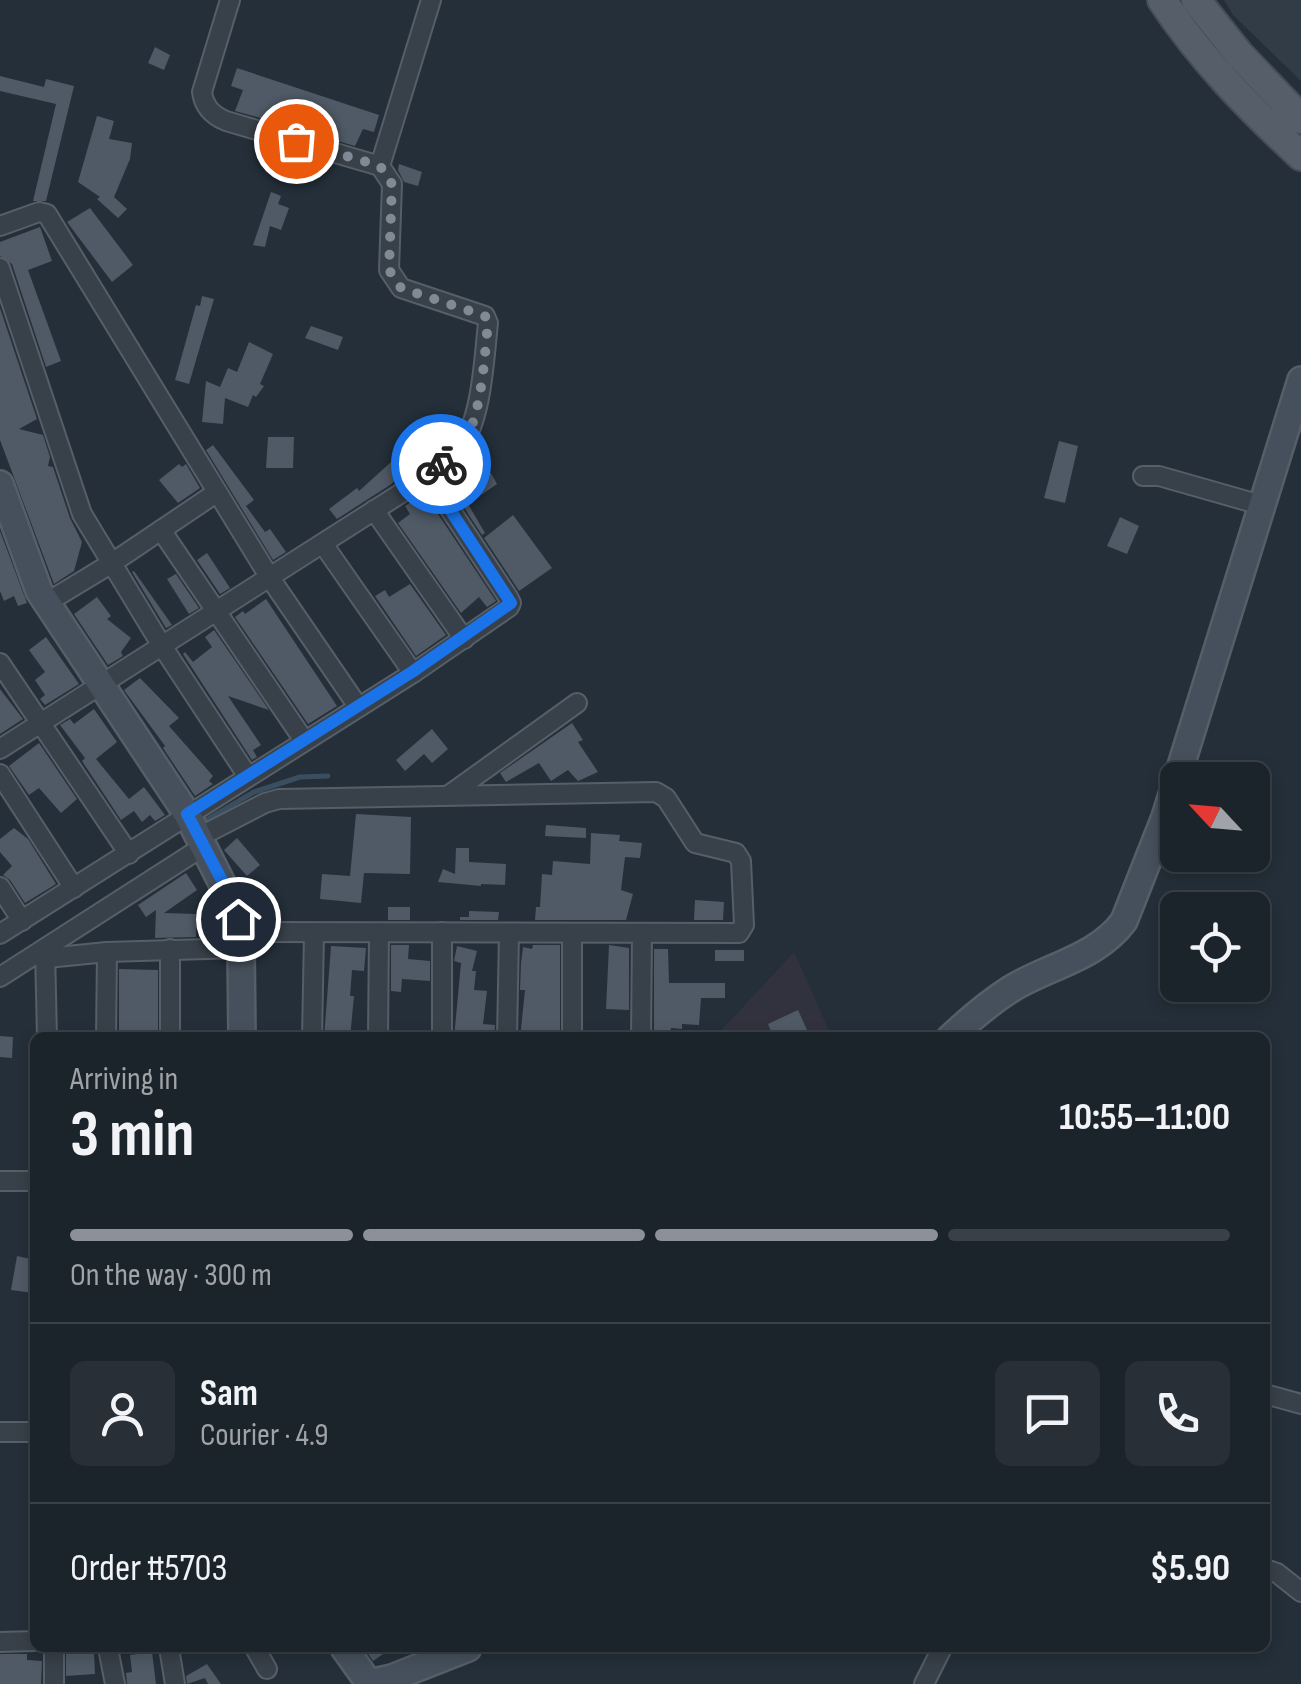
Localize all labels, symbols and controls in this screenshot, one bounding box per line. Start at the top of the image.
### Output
pin [254,99,339,184]
icon: bag [269,114,324,169]
courier [391,414,491,514]
icon: bike [414,437,469,492]
north arrow [1160,762,1270,872]
map controls [1160,762,1270,1002]
pin [196,877,281,962]
icon: home [211,892,266,947]
button: locate [1160,892,1270,1002]
text: Arriving in [70,1060,178,1099]
text: 10:55–11:00 [1059,1095,1230,1140]
text: 3 min [70,1097,194,1175]
text: On the way · 300 m [70,1256,272,1295]
button: person [70,1361,175,1466]
button: chat [995,1361,1100,1466]
button: phone [1125,1361,1230,1466]
text: Sam [200,1371,258,1416]
text: Courier · 4.9 [200,1416,328,1455]
text: Order #5703 [70,1546,227,1591]
text: $5.90 [1150,1546,1230,1591]

